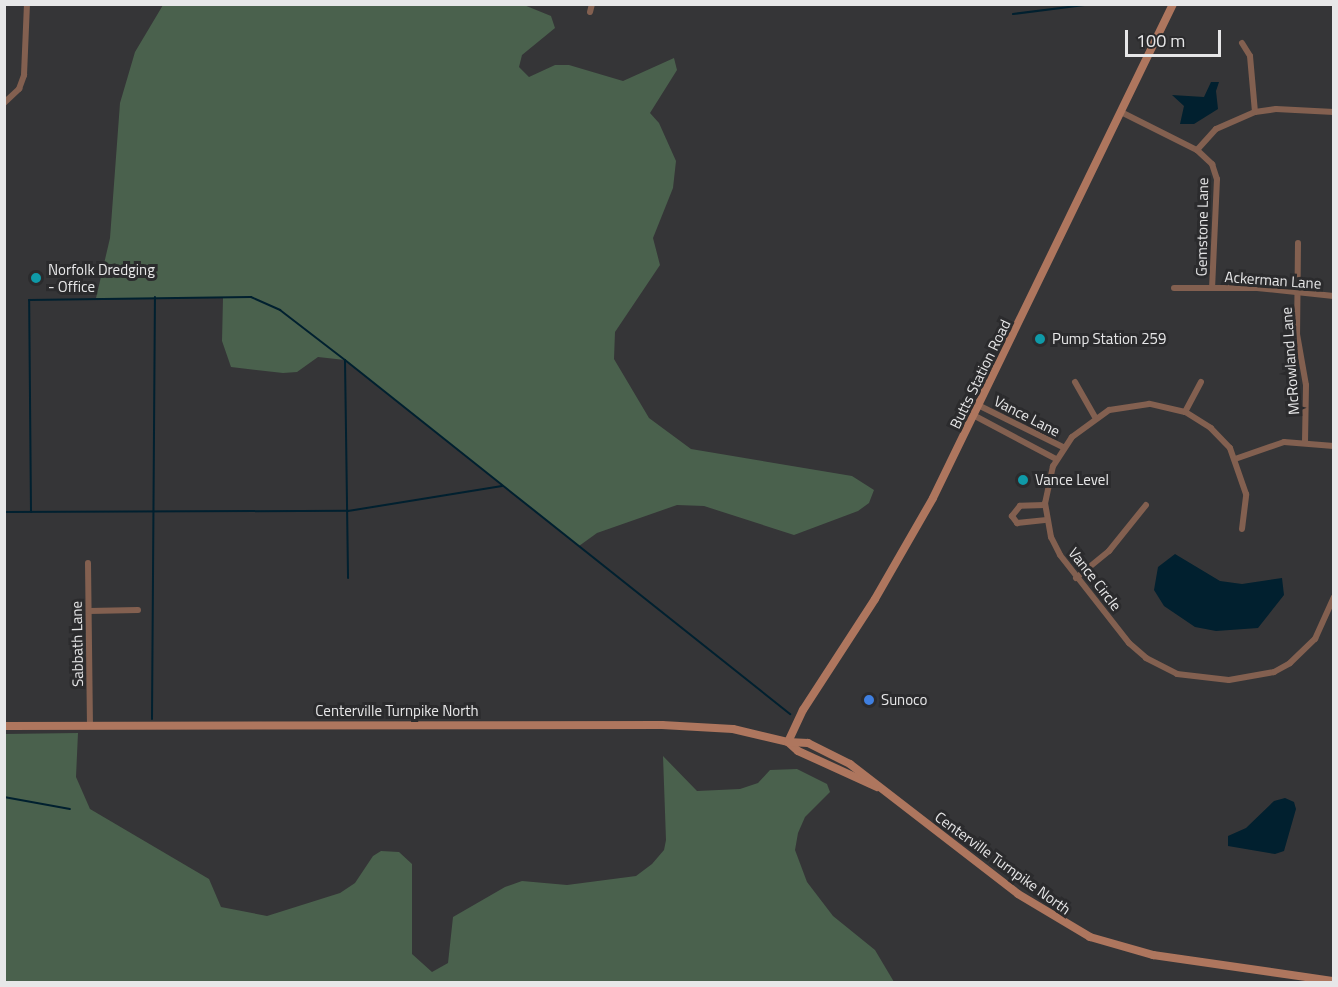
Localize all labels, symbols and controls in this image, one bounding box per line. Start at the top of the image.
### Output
scale bar [1128,18,1224,56]
text: 100 m [1136,27,1185,54]
street label: Gemstone Lane [1192,177,1212,277]
place label: Norfolk Dredging - Office [48,260,155,295]
street label: Ackerman Lane [1224,268,1322,292]
marker: Norfolk Dredging - Office [29,271,43,285]
street label: McRowland Lane [1277,306,1303,416]
street label: Butts Station Road [946,317,1014,431]
place label: Pump Station 259 [1052,330,1166,348]
marker: Pump Station 259 [1033,332,1047,346]
street label: Vance Lane [991,392,1063,440]
place label: Vance Level [1035,471,1109,489]
marker: Vance Level [1016,473,1030,487]
street label: Vance Circle [1065,544,1125,614]
street label: Sabbath Lane [67,601,87,687]
place label: Sunoco [881,691,927,709]
marker: Sunoco [862,693,876,707]
street label: Centerville Turnpike North [315,702,479,720]
street label: Centerville Turnpike North [932,808,1074,918]

